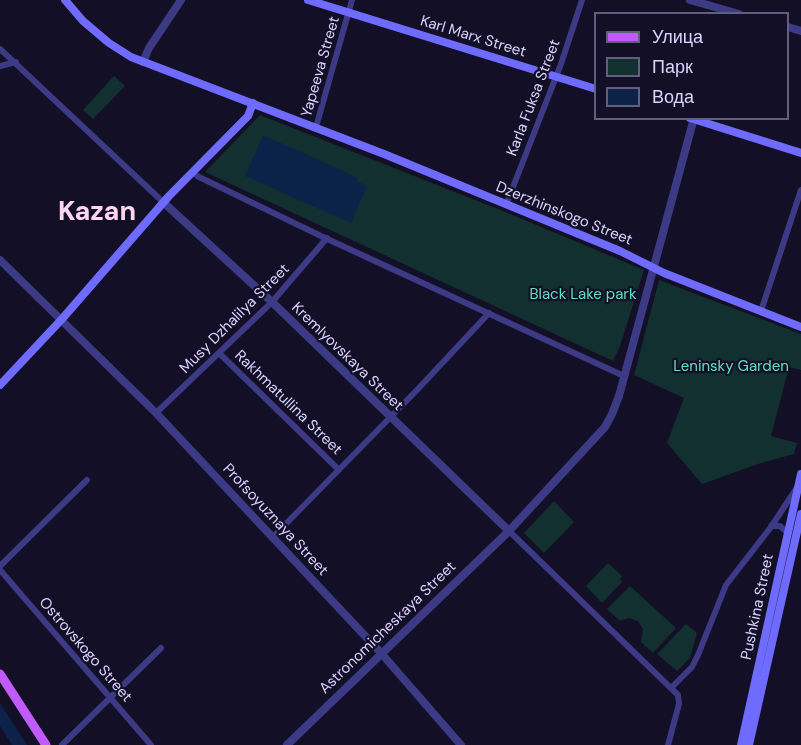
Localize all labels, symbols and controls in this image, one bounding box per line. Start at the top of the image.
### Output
street label: Karl Marx Street [418,12,528,62]
legend [594,12,789,120]
street label: Yapeeva Street [298,14,344,120]
text: Улица [652,25,703,49]
street label: Karla Fuksa Street [503,37,565,159]
text: Парк [652,55,693,79]
text: Вода [652,85,694,109]
street label: Dzerzhinskogo Street [493,178,635,250]
district label: Kazan [58,197,136,229]
street label: Musy Dzhalilya Street [176,260,294,378]
park label: Black Lake park [530,286,636,304]
street label: Kremlyovskaya Street [287,299,407,415]
street label: Rakhmatullina Street [231,347,345,459]
park label: Leninsky Garden [673,358,789,376]
street label: Profsoyuznaya Street [219,460,331,580]
street label: Pushkina Street [738,552,778,662]
street label: Astronomicheskaya Street [316,558,460,698]
street label: Ostrovskogo Street [35,594,135,706]

